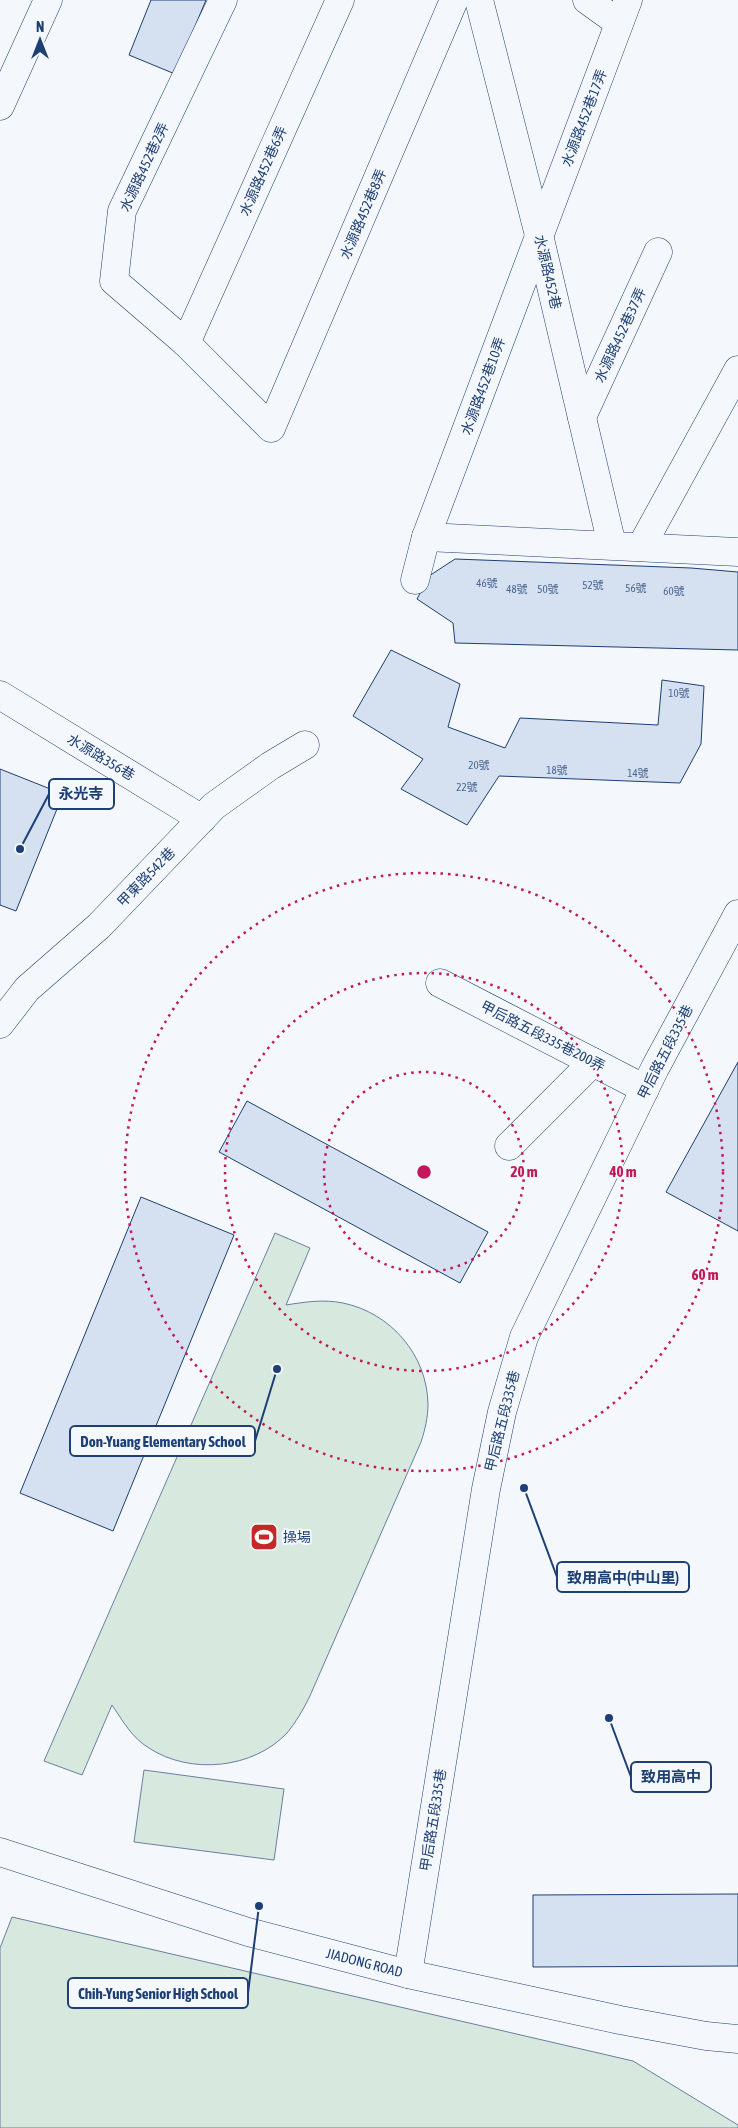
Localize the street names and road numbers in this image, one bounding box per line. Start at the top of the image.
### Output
street label: 水源路452巷17弄 [558,67,610,169]
street label: 水源路452巷2弄 [116,120,172,214]
street label: 水源路452巷6弄 [236,124,290,218]
street label: 水源路452巷8弄 [337,167,389,261]
street label: 水源路452巷 [532,233,564,311]
street label: 水源路452巷37弄 [591,285,649,385]
street label: 水源路452巷10弄 [458,335,508,437]
street label: 水源路356巷 [64,731,138,783]
street label: 甲東路542巷 [114,844,178,910]
street label: 甲后路五段335巷200弄 [478,998,608,1074]
street label: 甲后路五段335巷 [634,1002,696,1102]
street label: 甲后路五段335巷 [482,1369,522,1473]
street label: 甲后路五段335巷 [417,1768,449,1872]
street label: JIADONG ROAD [325,1945,405,1980]

